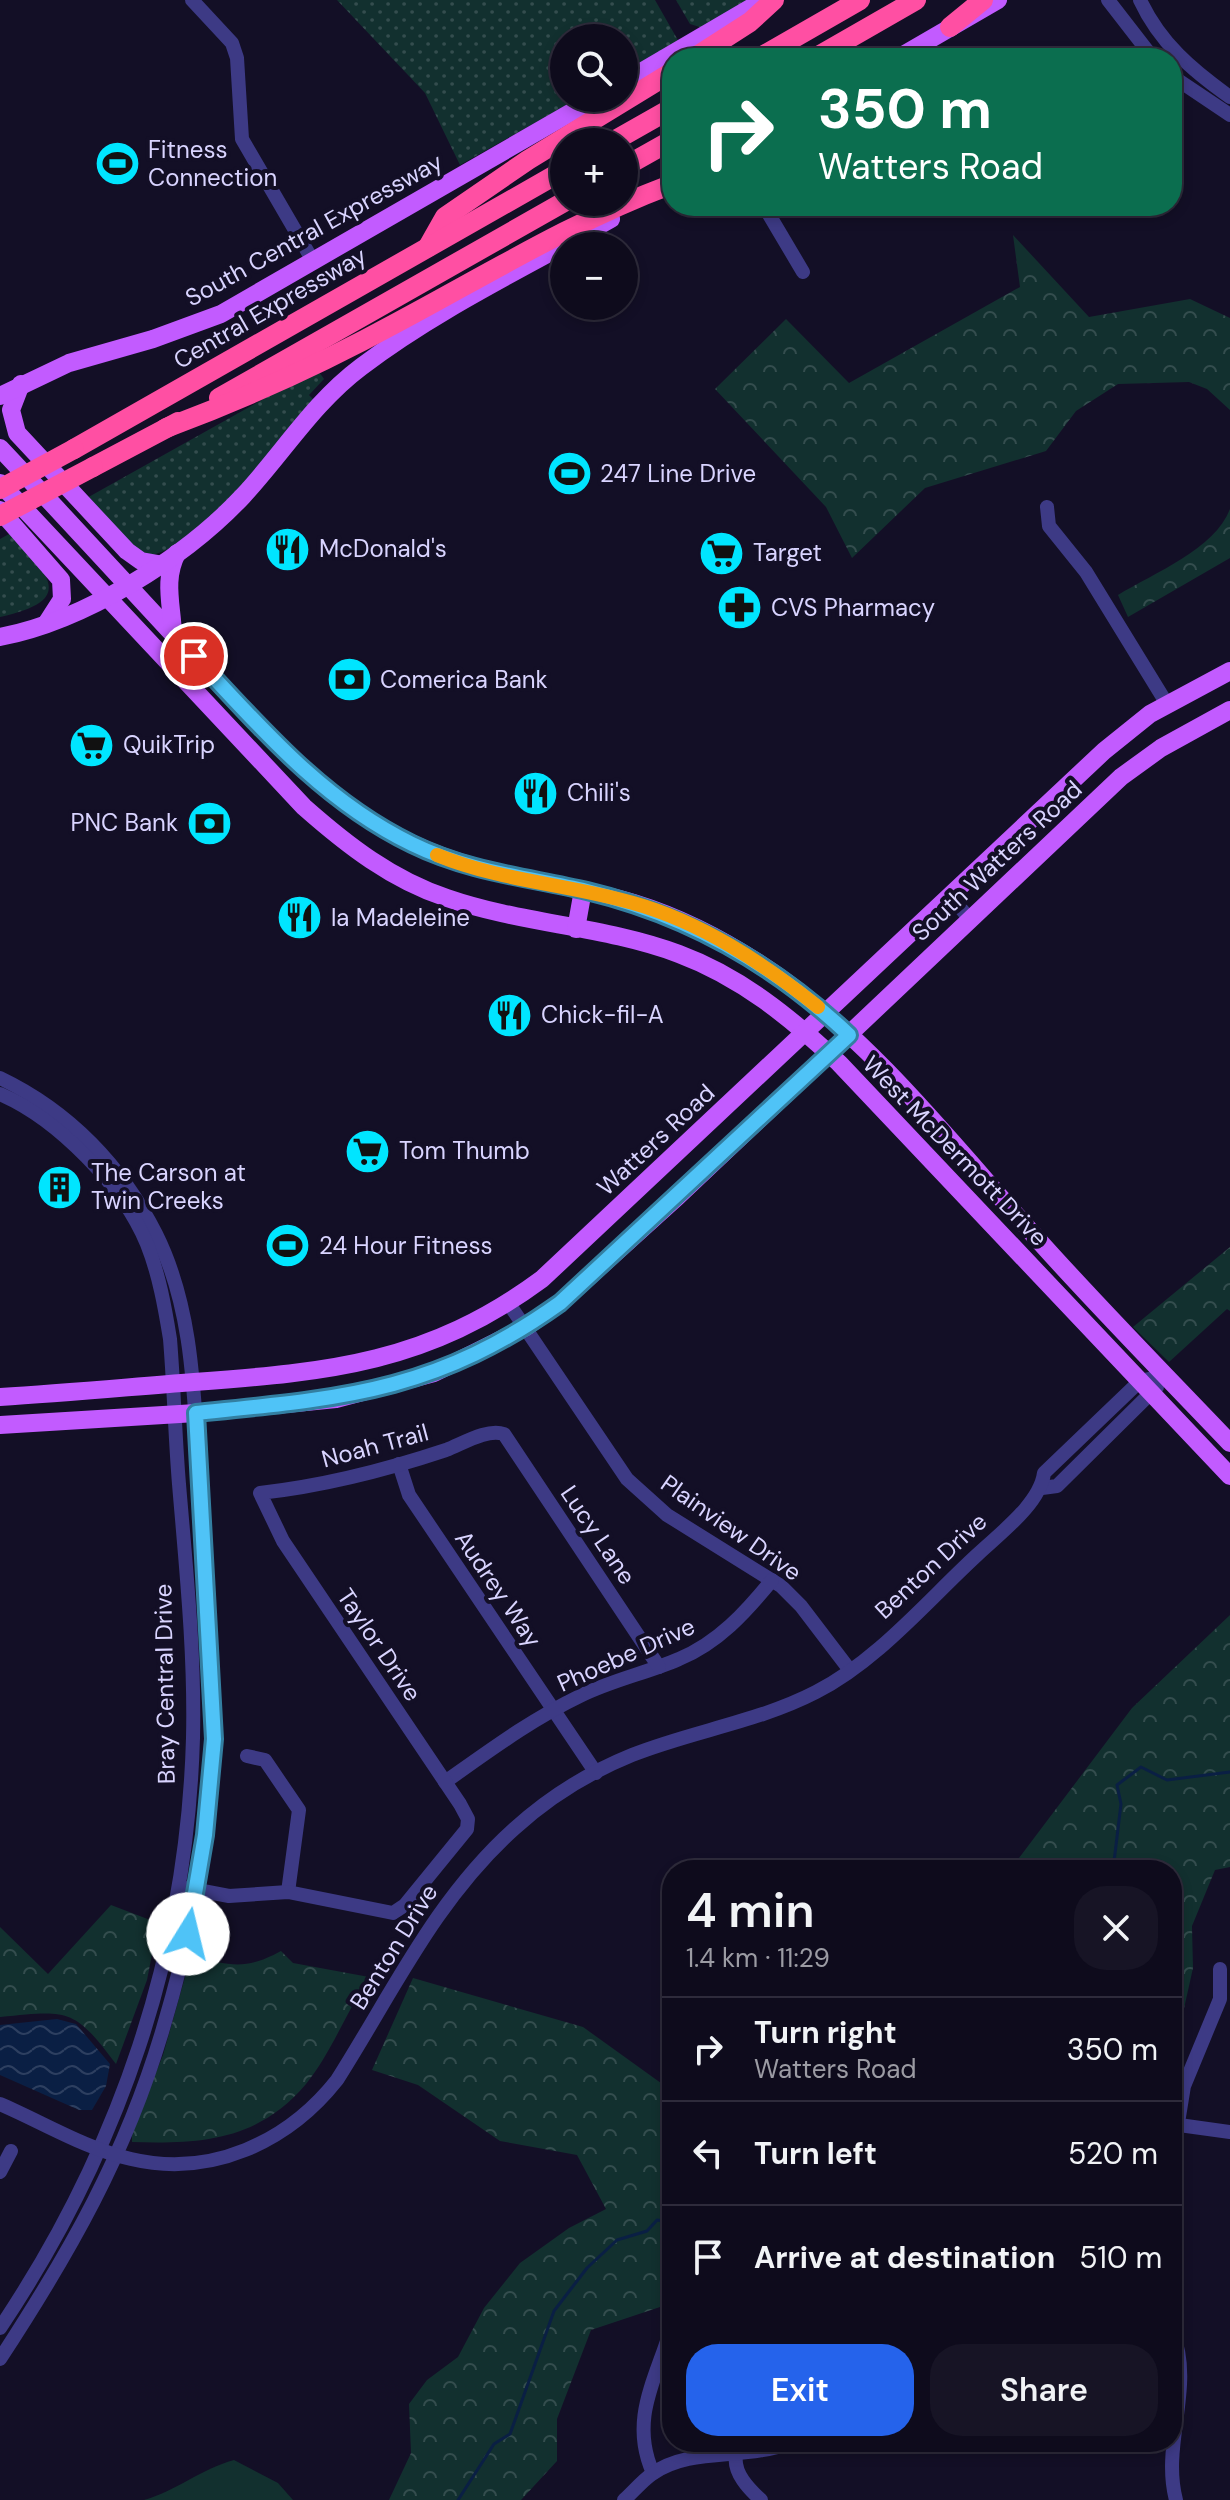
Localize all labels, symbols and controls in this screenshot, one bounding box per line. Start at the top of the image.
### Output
map controls [550,24,638,320]
button: search [550,24,638,112]
text: 350 m [818,72,992,145]
icon: right [686,80,790,184]
button: + [550,128,638,216]
place label: Fitness Connection [148,134,277,193]
sports icon: Fitness Connection [93,140,141,188]
text: Watters Road [818,143,1043,190]
street label: South Central Expressway [181,147,447,313]
button: − [550,232,638,320]
street label: Central Expressway [168,241,372,375]
sports icon: 247 Line Drive [545,450,593,498]
place label: 247 Line Drive [600,458,756,489]
restaurant icon: McDonald's [264,525,312,573]
supermarket icon: Target [698,529,746,577]
place label: McDonald's [319,533,447,564]
place label: Target [753,537,822,568]
pharmacy icon: CVS Pharmacy [716,584,764,632]
place label: CVS Pharmacy [771,592,935,623]
pin [160,622,228,690]
icon: arrive [172,634,216,678]
bank icon: Comerica Bank [325,656,373,704]
place label: Comerica Bank [380,664,548,695]
supermarket icon: QuikTrip [68,721,116,769]
place label: QuikTrip [123,729,215,760]
restaurant icon: Chili's [512,769,560,817]
street label: South Watters Road [905,774,1088,948]
place label: Chili's [567,777,631,808]
bank icon: PNC Bank [185,799,233,847]
place label: PNC Bank [71,807,178,838]
restaurant icon: la Madeleine [276,894,324,942]
place label: la Madeleine [331,902,470,933]
restaurant icon: Chick-fil-A [486,991,534,1039]
place label: Chick-fil-A [541,999,664,1030]
street label: West McDermott Drive [856,1049,1054,1252]
street label: Watters Road [590,1077,721,1202]
supermarket icon: Tom Thumb [344,1127,392,1175]
place label: Tom Thumb [399,1135,530,1166]
place label: The Carson at Twin Creeks [91,1157,246,1216]
building icon: The Carson at Twin Creeks [36,1163,84,1211]
sports icon: 24 Hour Fitness [264,1222,312,1270]
place label: 24 Hour Fitness [319,1230,492,1261]
street label: Noah Trail [318,1416,432,1475]
street label: Plainview Drive [655,1468,808,1588]
street label: Lucy Lane [554,1479,643,1590]
street label: Benton Drive [868,1506,993,1625]
street label: Audrey Way [448,1525,549,1653]
street label: Taylor Drive [330,1582,428,1707]
street label: Bray Central Drive [147,1584,182,1784]
street label: Phoebe Drive [552,1610,699,1699]
street label: Benton Drive [343,1878,444,2015]
text: 4 min [686,1879,814,1942]
button: close [1074,1886,1158,1970]
position arrow [146,1892,230,1976]
text: 1.4 km · 11:29 [686,1941,830,1975]
text: Turn right [754,2013,897,2052]
icon: right [686,2027,730,2071]
text: 350 m [1067,2030,1158,2069]
text: Watters Road [754,2052,917,2086]
icon: left [686,2131,730,2175]
text: Turn left [754,2134,877,2173]
text: 520 m [1068,2134,1158,2173]
icon: arrive [686,2235,730,2279]
text: Arrive at destination [754,2238,1055,2277]
text: 510 m [1079,2238,1162,2277]
button: Exit [686,2344,914,2436]
button: Share [930,2344,1158,2436]

